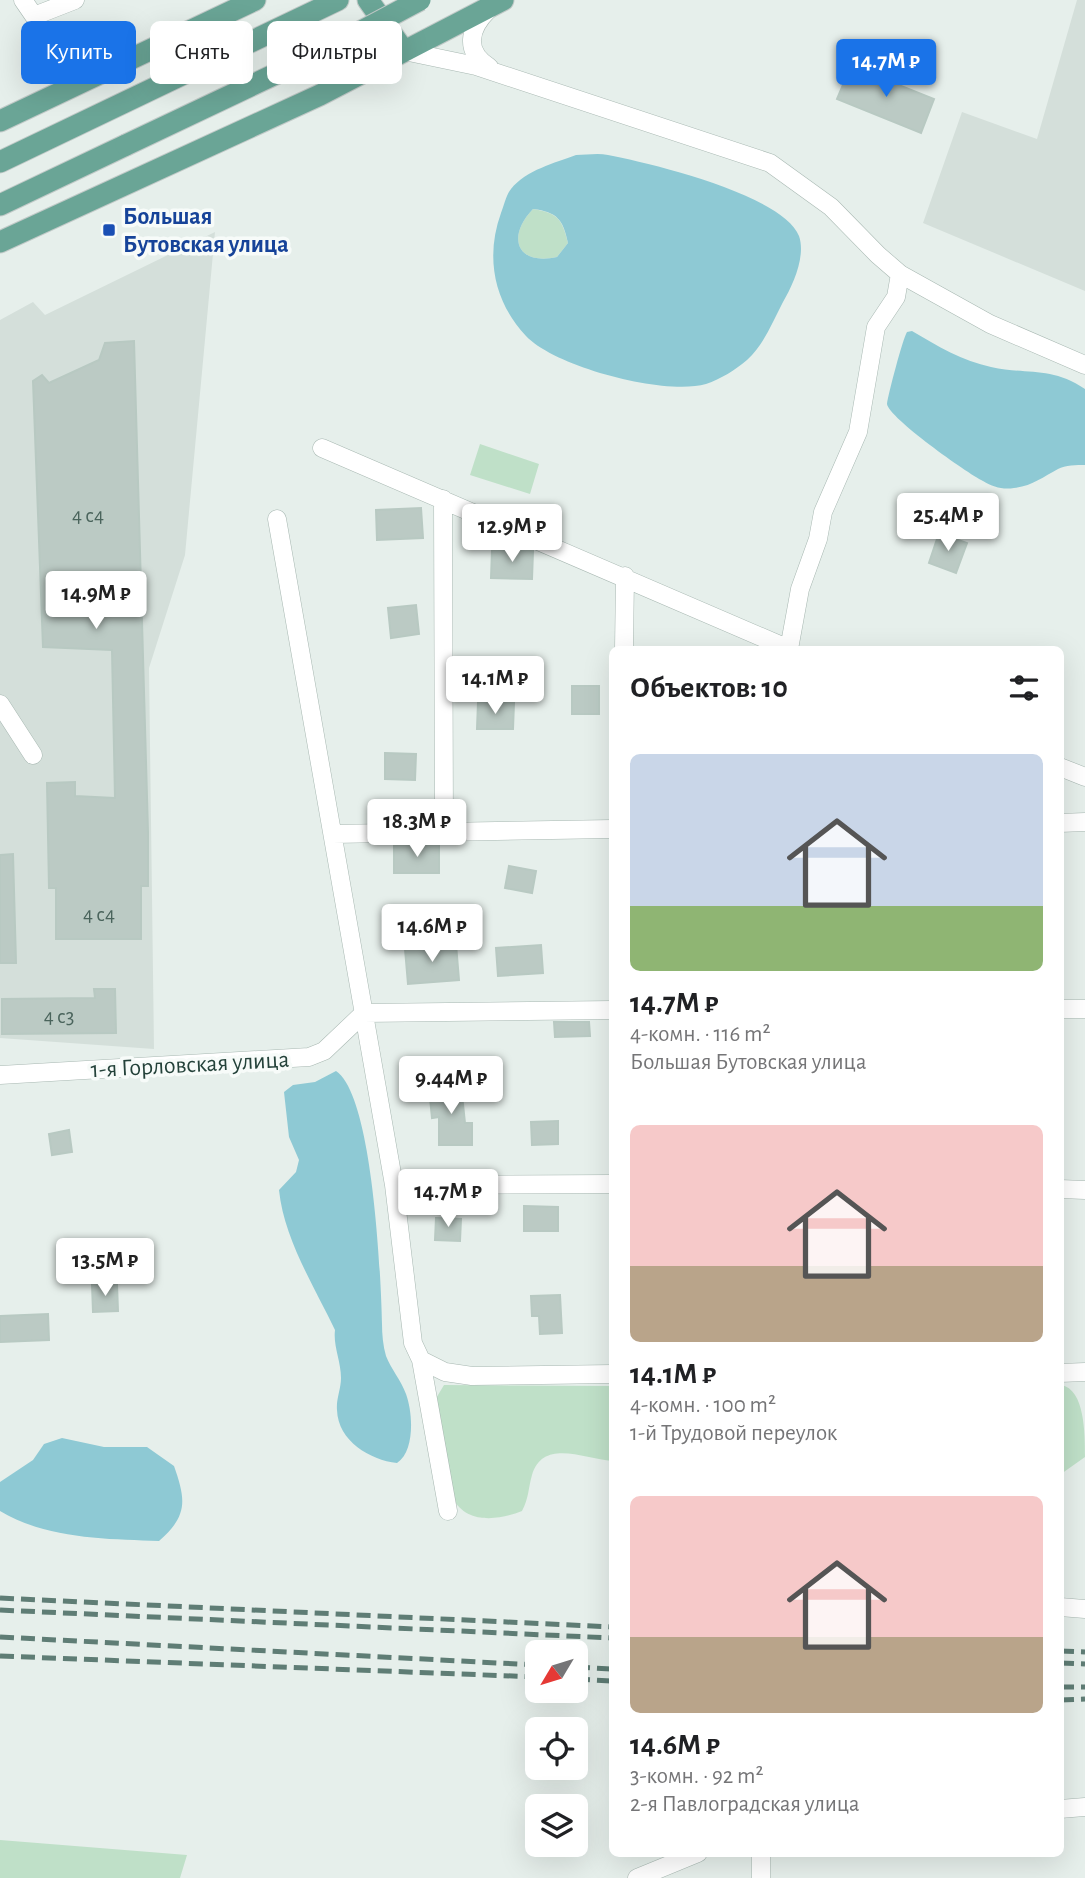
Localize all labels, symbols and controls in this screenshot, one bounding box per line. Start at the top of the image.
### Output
chip: Купить [21,21,136,84]
chip: Снять [150,21,253,84]
chip: Фильтры [267,21,402,84]
pin: 14.7M ₽ [821,40,951,99]
text: 14.7M ₽ [852,50,920,73]
place label: Большая Бутовская улица [123,205,289,257]
marker: Большая Бутовская улица [101,222,117,238]
pin: 25.4M ₽ [883,494,1013,553]
pin: 12.9M ₽ [447,504,577,564]
text: 25.4M ₽ [913,504,983,527]
house number: 4 с4 [72,505,104,526]
text: 12.9M ₽ [478,515,546,538]
pin: 14.9M ₽ [31,572,161,631]
text: 14.9M ₽ [62,582,130,605]
pin: 14.1M ₽ [430,656,560,716]
text: 14.1M ₽ [462,667,528,690]
icon: filters [1005,669,1043,707]
text: Объектов: 10 [630,673,788,703]
pin: 18.3M ₽ [352,800,482,859]
icon: home [774,800,900,926]
text: 18.3M ₽ [383,810,451,833]
house number: 4 с4 [83,904,115,925]
pin: 14.6M ₽ [367,904,497,964]
text: 14.6M ₽ [398,915,466,938]
text: 14.7M ₽ [630,988,718,1018]
house number: 4 с3 [44,1006,74,1027]
text: 4-комн. · 116 m² [630,1023,770,1046]
street label: 1-я Горловская улица [90,1048,290,1082]
text: Большая Бутовская улица [630,1051,867,1074]
pin: 9.44M ₽ [386,1056,516,1116]
text: 9.44M ₽ [415,1067,487,1090]
pin: 14.7M ₽ [383,1170,513,1229]
icon: home [774,1171,900,1297]
text: 14.7M ₽ [414,1180,482,1203]
pin: 13.5M ₽ [40,1238,170,1298]
text: 13.5M ₽ [72,1249,138,1272]
text: 14.1M ₽ [630,1359,716,1389]
text: 4-комн. · 100 m² [630,1394,776,1417]
text: 1-й Трудовой переулок [630,1422,837,1445]
icon: home [774,1542,900,1668]
north arrow [525,1640,588,1703]
map controls [525,1640,588,1857]
button: locate [525,1717,588,1780]
text: 14.6M ₽ [630,1730,720,1760]
text: 3-комн. · 92 m² [630,1765,764,1788]
text: 2-я Павлоградская улица [630,1793,860,1816]
button: layers [525,1794,588,1857]

